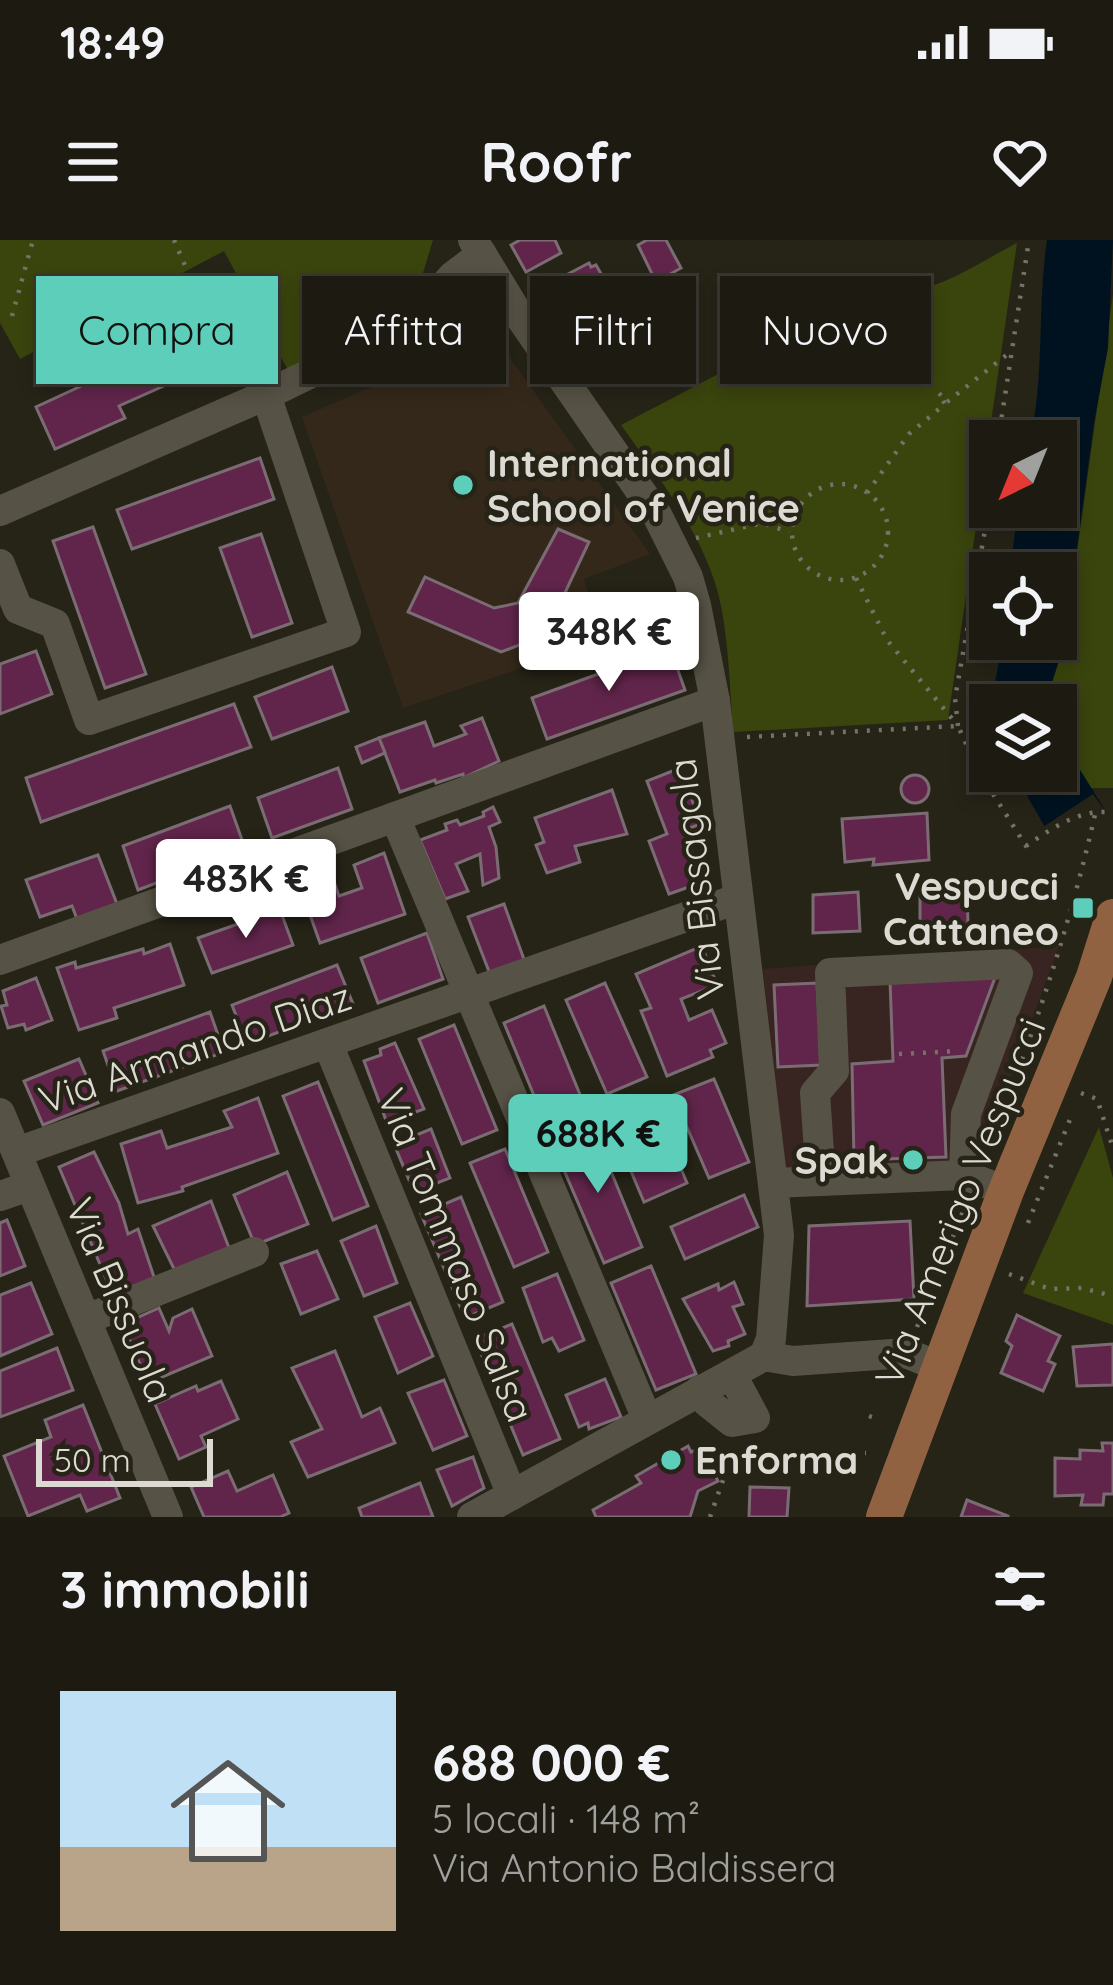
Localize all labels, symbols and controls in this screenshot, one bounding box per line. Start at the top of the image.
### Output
text: 18:49 [60,14,166,70]
text: Roofr [481,128,632,196]
icon: menu [60,129,126,195]
icon: heart [987,129,1053,195]
chip: Compra [36,276,278,384]
chip: Affitta [302,276,506,384]
chip: Filtri [530,276,696,384]
chip: Nuovo [720,276,931,384]
north arrow [969,420,1077,528]
map controls [969,420,1077,792]
place label: International School of Venice [487,438,800,532]
marker: International School of Venice [450,472,476,498]
button: locate [969,552,1077,660]
pin: 348K € [511,592,707,694]
text: 348K € [546,606,672,655]
button: layers [969,684,1077,792]
street label: Via Bissagola [656,756,735,1002]
pin: 483K € [148,839,344,941]
text: 483K € [183,853,309,902]
place label: Vespucci Cattaneo [883,861,1059,955]
marker: Vespucci Cattaneo [1070,895,1096,921]
street label: Via Armando Diaz [32,971,357,1124]
street label: Via Amerigo Vespucci [863,1011,1056,1393]
street label: Via Tommaso Salsa [367,1081,546,1429]
pin: 688K € [500,1094,696,1196]
text: 688K € [535,1108,661,1157]
place label: Spak [795,1135,889,1184]
marker: Spak [900,1147,926,1173]
street label: Via Bissuola [55,1190,185,1409]
scale bar [36,1433,213,1486]
place label: Enforma [695,1435,858,1484]
text: 50 m [54,1439,131,1480]
marker: Enforma [658,1447,684,1473]
icon: filters [987,1556,1053,1622]
text: 3 immobili [60,1557,309,1621]
text: 688 000 € [432,1730,671,1794]
icon: home [156,1739,300,1883]
text: 5 locali · 148 m² [432,1794,700,1843]
text: Via Antonio Baldissera [432,1843,836,1892]

